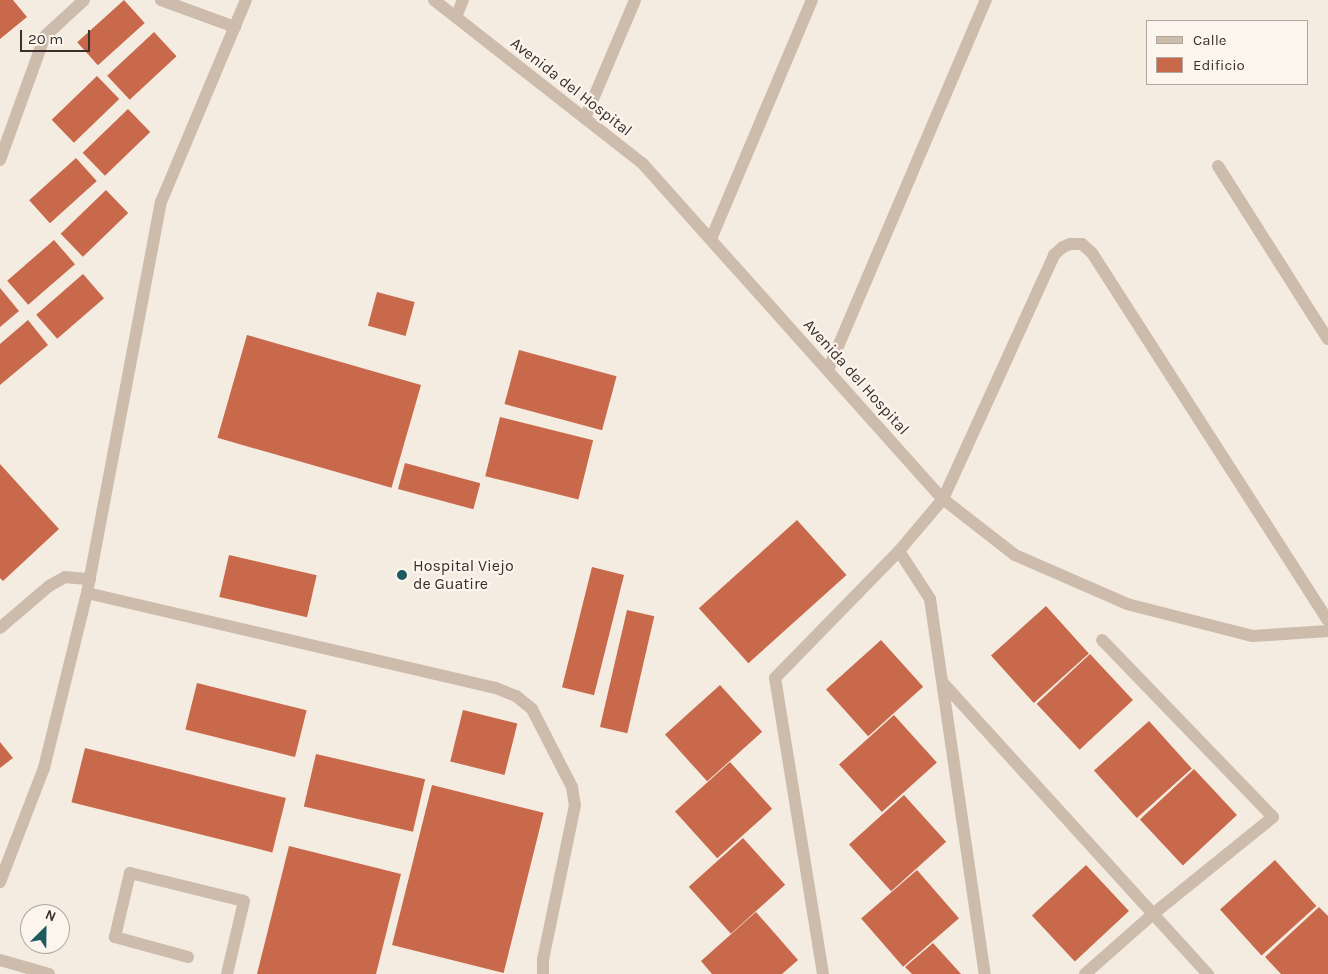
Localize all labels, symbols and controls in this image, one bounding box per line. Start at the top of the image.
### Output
scale bar [22,20,92,52]
legend [1146,20,1308,85]
text: 20 m [28,30,63,48]
text: Calle [1193,31,1227,49]
street label: Avenida del Hospital [506,34,636,140]
text: Edificio [1193,56,1245,74]
street label: Avenida del Hospital [799,315,913,439]
place label: Hospital Viejo de Guatire [413,556,514,594]
marker: Hospital Viejo de Guatire [395,568,409,582]
north arrow [20,904,70,954]
text: N [43,906,59,925]

